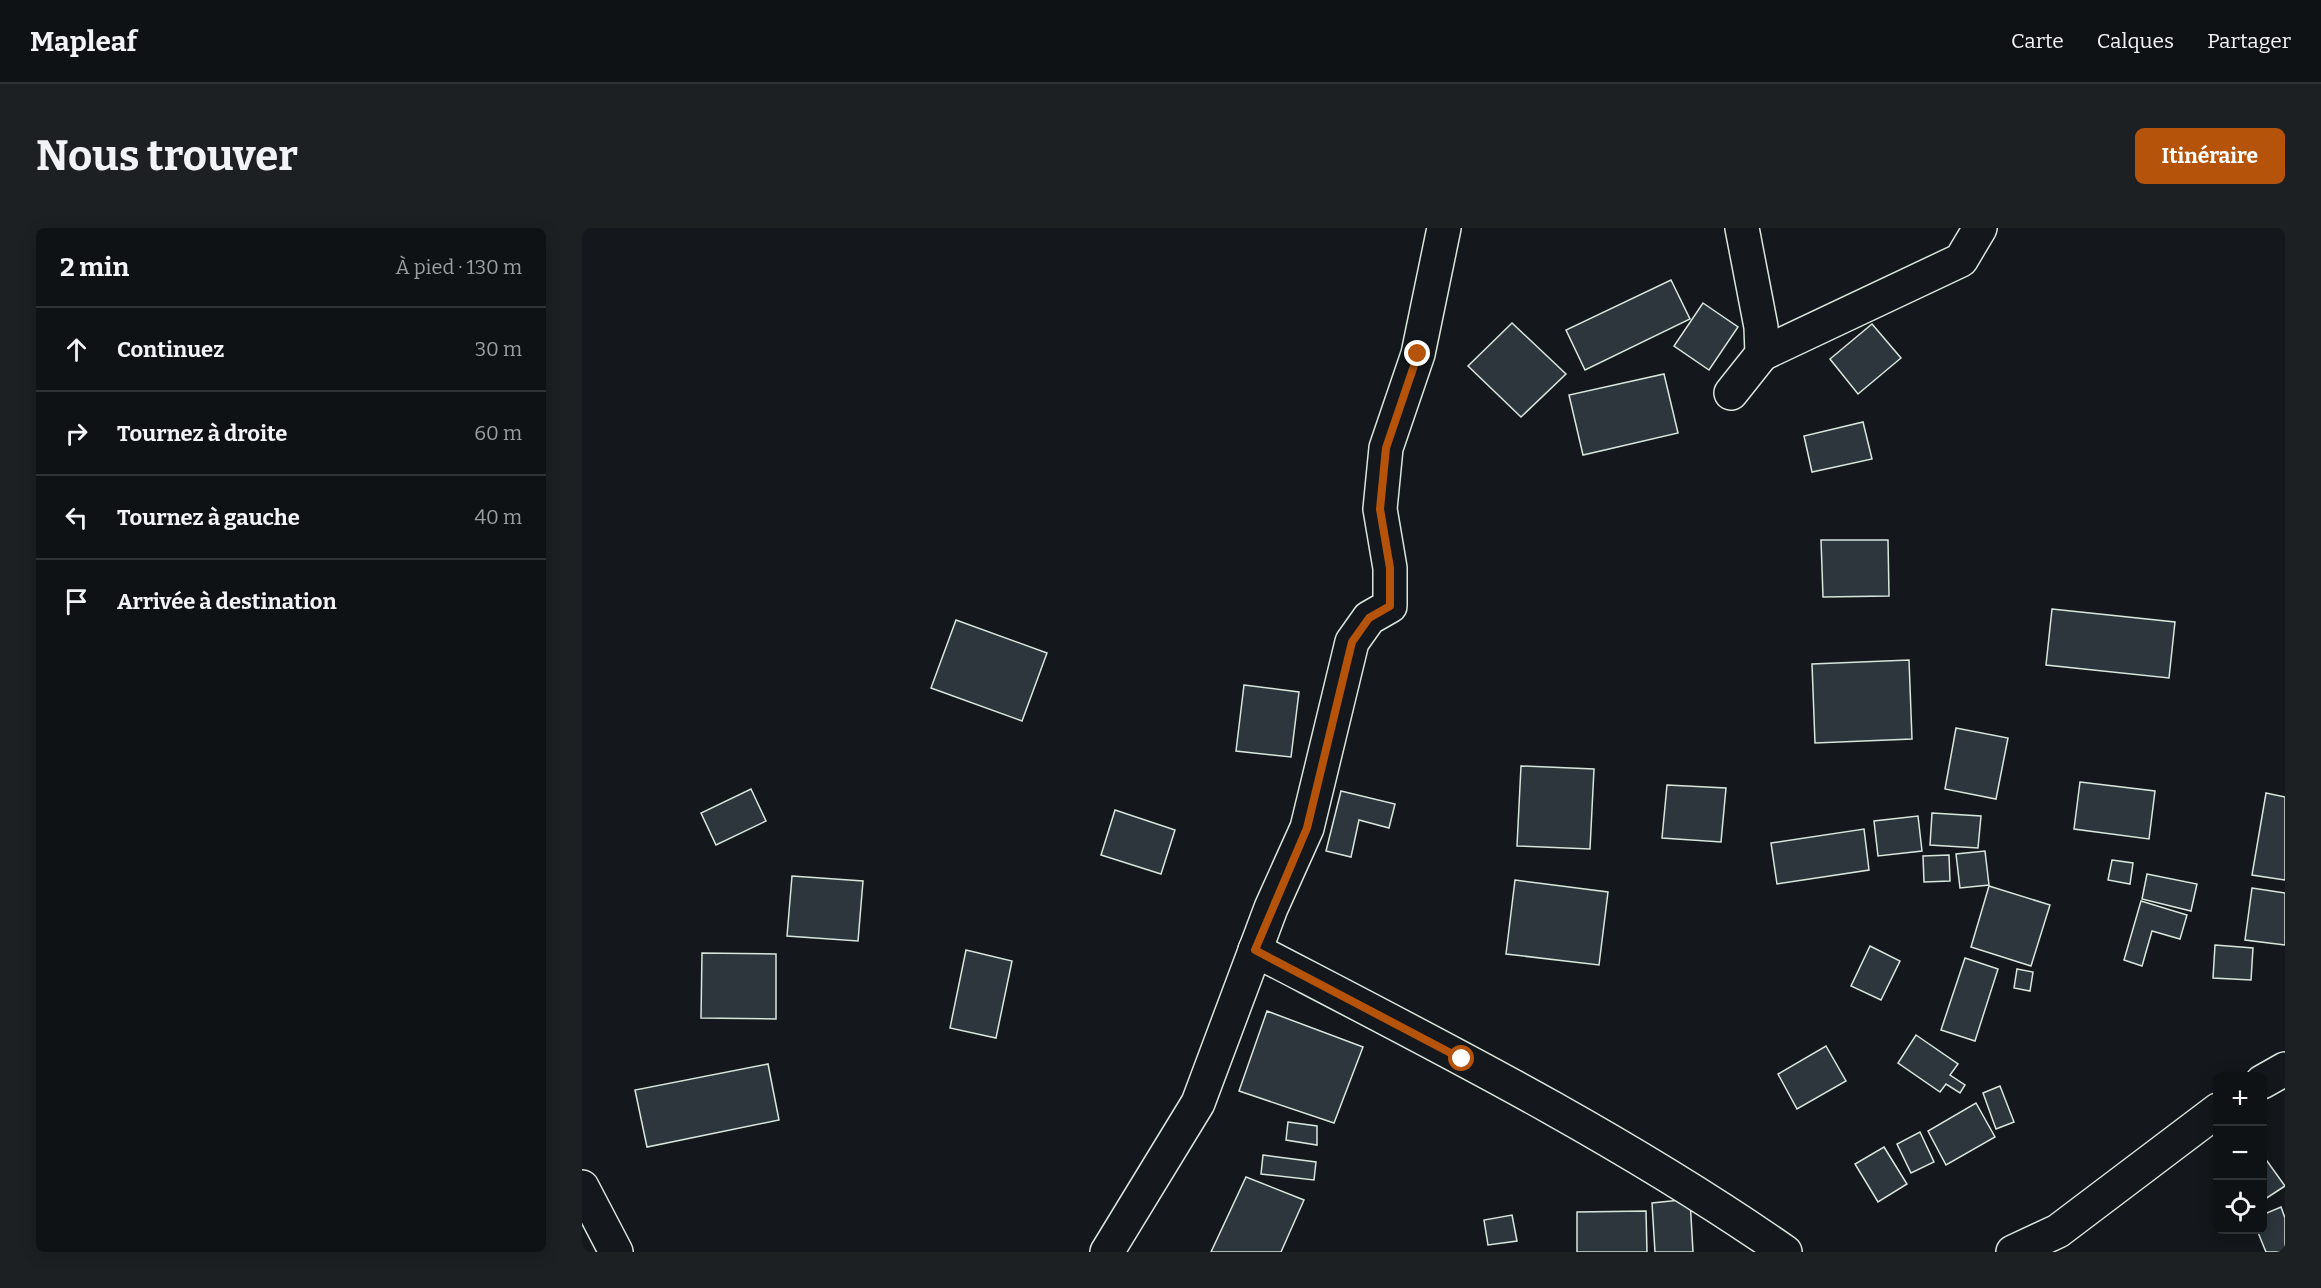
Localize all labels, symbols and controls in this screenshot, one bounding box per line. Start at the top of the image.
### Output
text: Mapleaf [30,25,137,58]
text: Carte [2011,28,2064,54]
text: Calques [2097,28,2174,54]
text: Partager [2207,28,2291,54]
button: Itinéraire [2135,128,2285,184]
text: Nous trouver [36,131,298,181]
text: 2 min [60,252,129,283]
text: À pied · 130 m [396,255,522,279]
icon: ahead [60,333,93,366]
text: Continuez [117,336,224,363]
text: 30 m [475,337,522,361]
route end [1404,340,1430,366]
icon: right [60,417,93,450]
text: Tournez à droite [117,420,287,447]
text: 60 m [474,421,522,445]
icon: left [60,501,93,534]
text: Tournez à gauche [117,504,300,531]
text: 40 m [474,505,522,529]
icon: arrive [60,585,93,618]
text: Arrivée à destination [117,588,337,615]
route start [1448,1045,1474,1071]
map controls [2213,1072,2267,1234]
button: + [2213,1072,2267,1126]
button: − [2213,1126,2267,1180]
button: locate [2213,1180,2267,1234]

